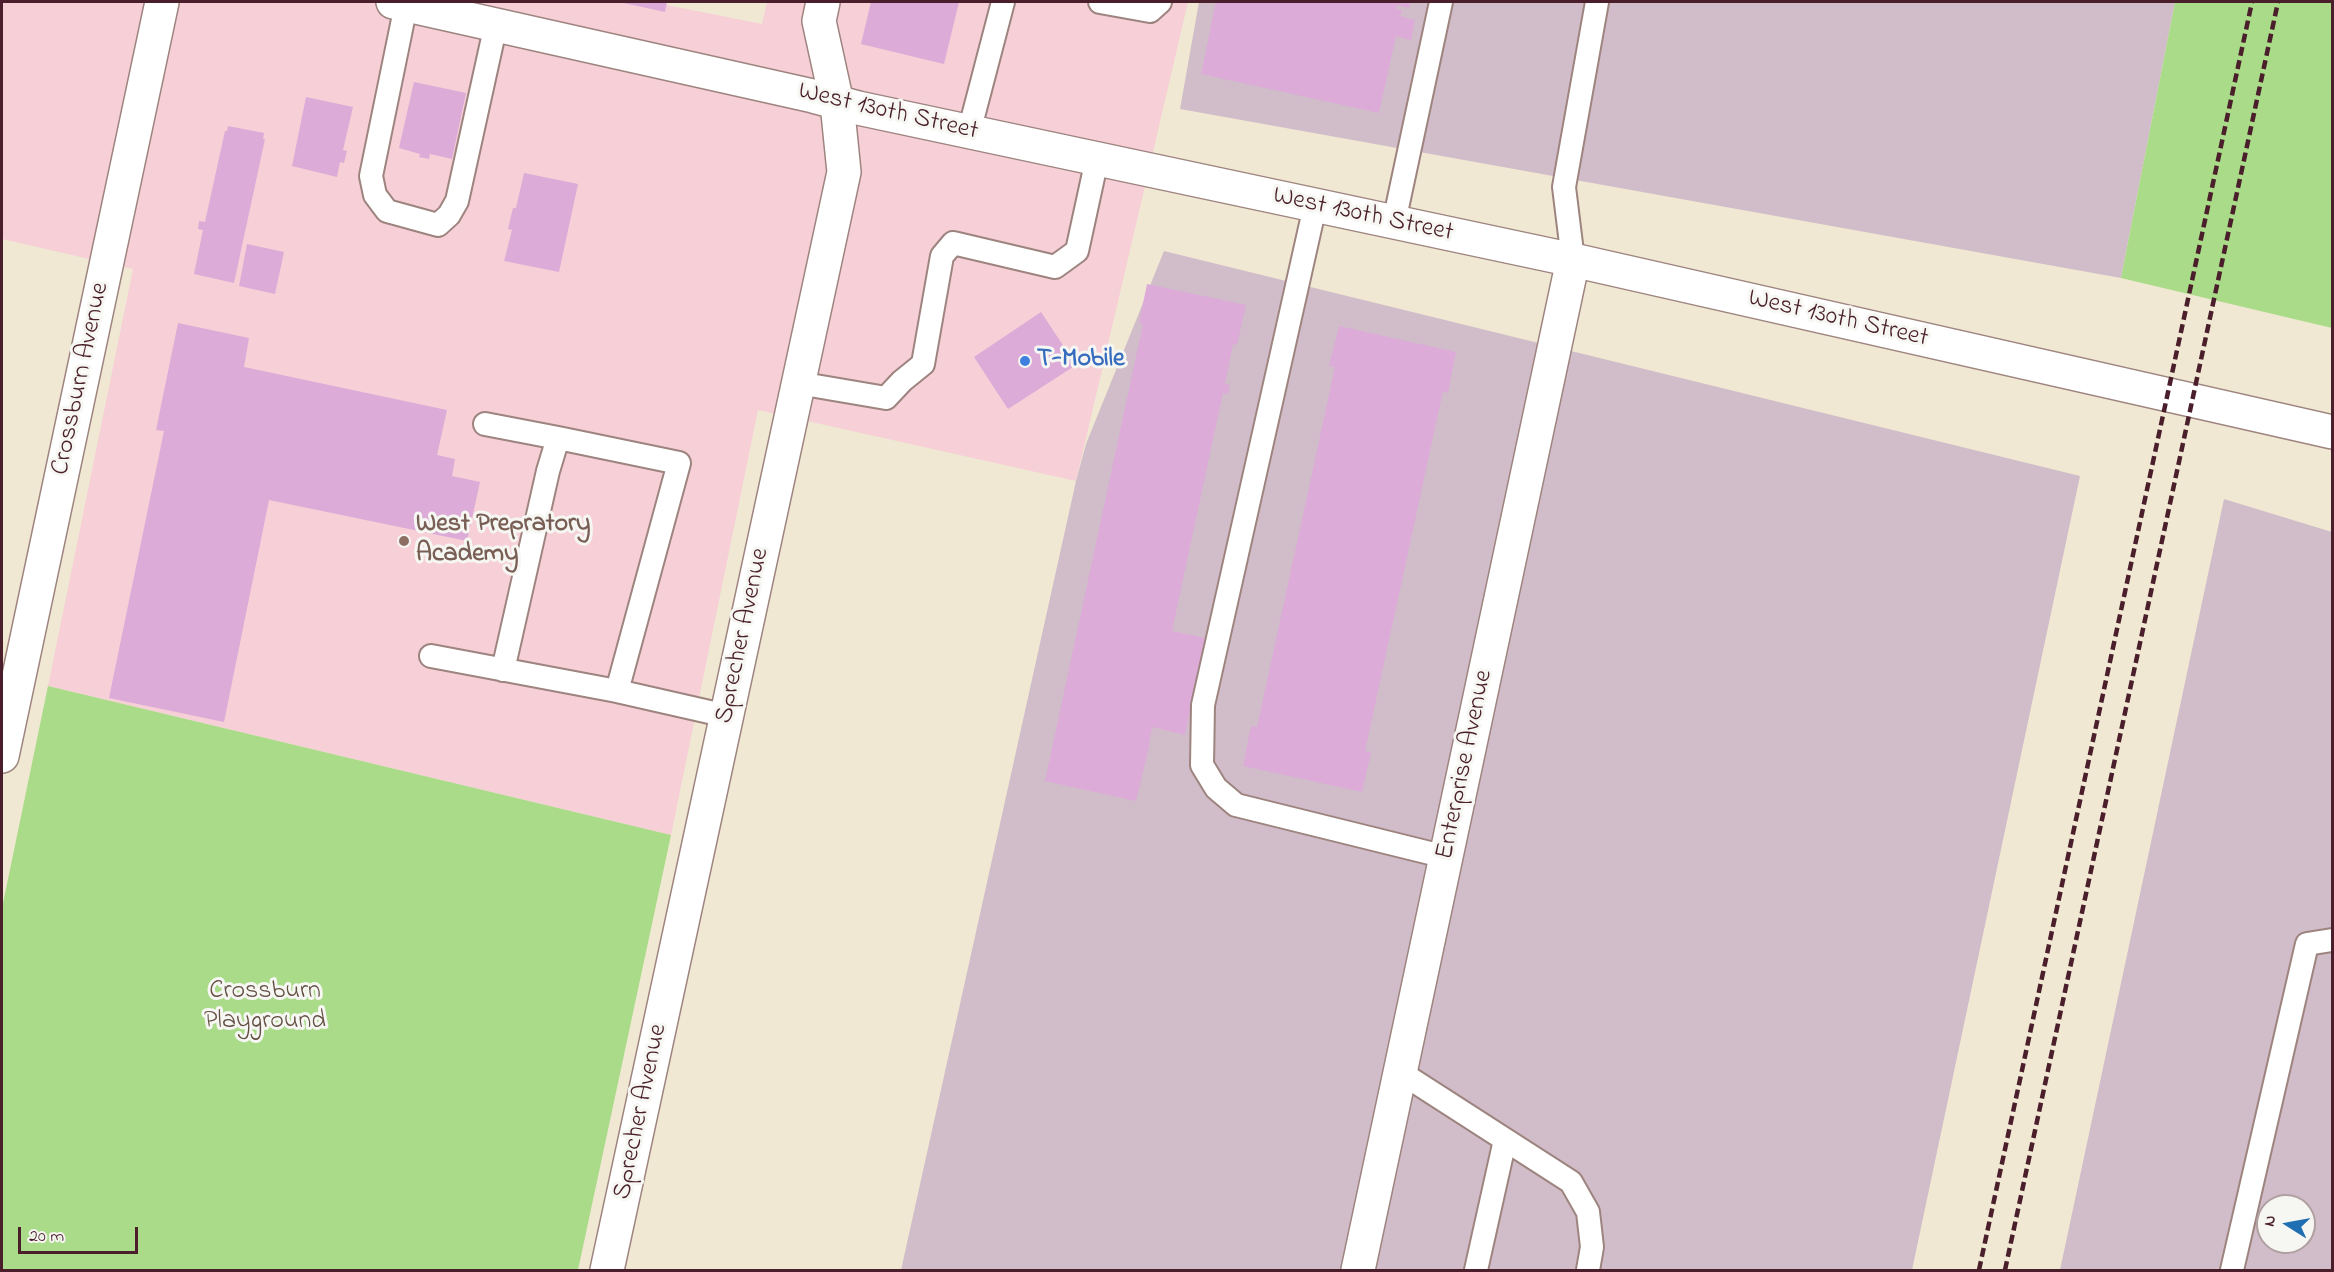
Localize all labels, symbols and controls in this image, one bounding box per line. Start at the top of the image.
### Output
street label: West 130th Street [795,77,981,149]
street label: West 130th Street [1270,182,1456,250]
street label: Crossburn Avenue [46,280,118,478]
street label: West 130th Street [1745,284,1931,356]
place label: T-Mobile [1037,345,1125,377]
marker: T-Mobile [1018,354,1032,368]
place label: West Prepratory Academy [416,510,590,572]
marker: West Prepratory Academy [397,534,411,548]
street label: Sprecher Avenue [710,546,778,726]
street label: Enterprise Avenue [1431,667,1501,863]
park label: Crossburn Playground [204,977,326,1038]
street label: Sprecher Avenue [608,1022,676,1202]
north arrow [2256,1194,2316,1254]
text: N [2257,1213,2283,1229]
scale bar [21,1215,141,1253]
text: 20 m [29,1224,64,1250]

